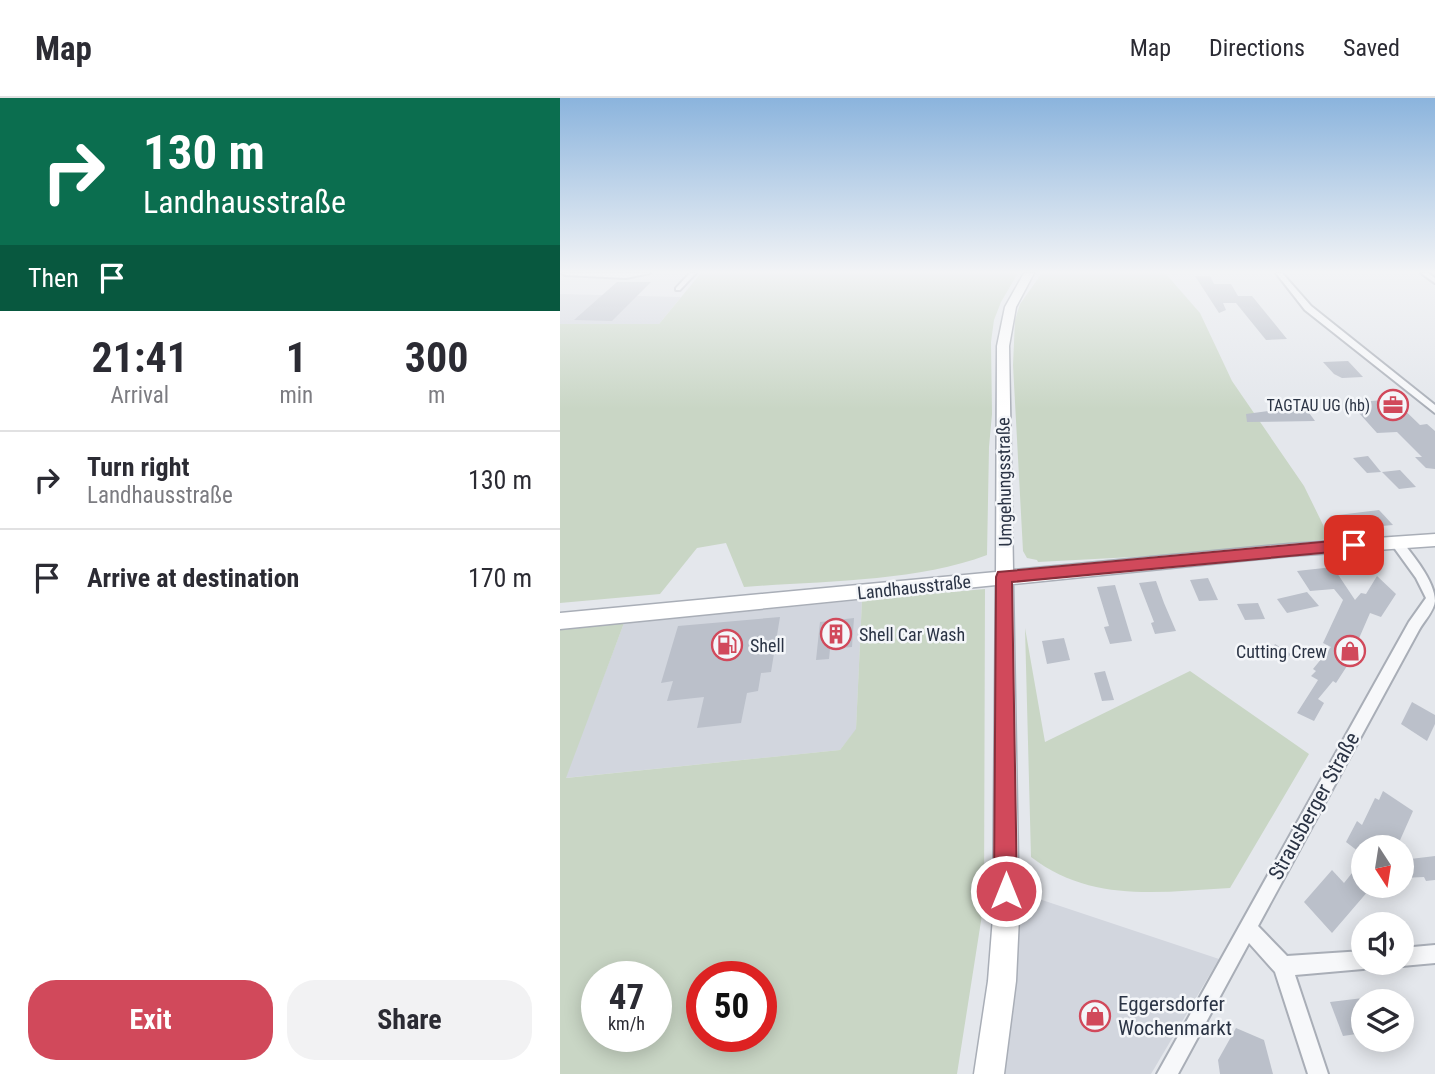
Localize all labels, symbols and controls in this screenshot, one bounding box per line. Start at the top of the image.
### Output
text: Map [35,29,92,68]
text: Map [1130,34,1171,62]
text: Directions [1209,34,1305,62]
text: Saved [1343,34,1400,62]
text: 130 m [143,124,265,181]
icon: right [28,126,119,217]
text: Landhausstraße [143,183,346,221]
icon: arrive [93,259,131,297]
text: Then [28,263,79,293]
text: 21:41 [92,333,188,382]
text: 1 [286,333,307,382]
text: 300 [405,333,468,382]
text: Arrival [110,382,169,409]
text: min [279,382,313,409]
text: m [428,382,445,409]
office icon: TAGTAU UG (hb) [1376,388,1410,422]
place label: TAGTAU UG (hb) [1266,396,1370,415]
street label: Umgehungsstraße [992,417,1016,547]
text: Turn right [87,452,189,482]
icon: right [28,461,66,499]
text: 130 m [468,465,532,495]
text: Landhausstraße [87,482,233,509]
pin [1324,515,1384,575]
icon: arrive [1335,526,1373,564]
icon: arrive [28,559,66,597]
text: Arrive at destination [87,563,299,593]
text: 170 m [468,563,532,593]
street label: Landhausstraße [856,571,972,603]
building icon: Shell Car Wash [819,617,853,651]
place label: Shell Car Wash [859,624,965,645]
fuel station icon: Shell [710,628,744,662]
shop icon: Cutting Crew [1333,634,1367,668]
place label: Shell [750,635,785,656]
place label: Cutting Crew [1236,641,1327,662]
street label: Strausberger Straße [1264,728,1364,884]
north arrow [1351,835,1414,898]
map controls [1351,835,1414,1052]
position arrow [969,854,1043,928]
button: sound [1351,912,1414,975]
speed limit sign: 50 [686,961,777,1052]
text: 47 [609,977,644,1018]
button: Exit [28,980,273,1060]
button: Share [287,980,532,1060]
button: layers [1351,989,1414,1052]
place label: Eggersdorfer Wochenmarkt [1118,992,1232,1040]
shop icon: Eggersdorfer Wochenmarkt [1078,999,1112,1033]
text: km/h [608,1013,645,1034]

